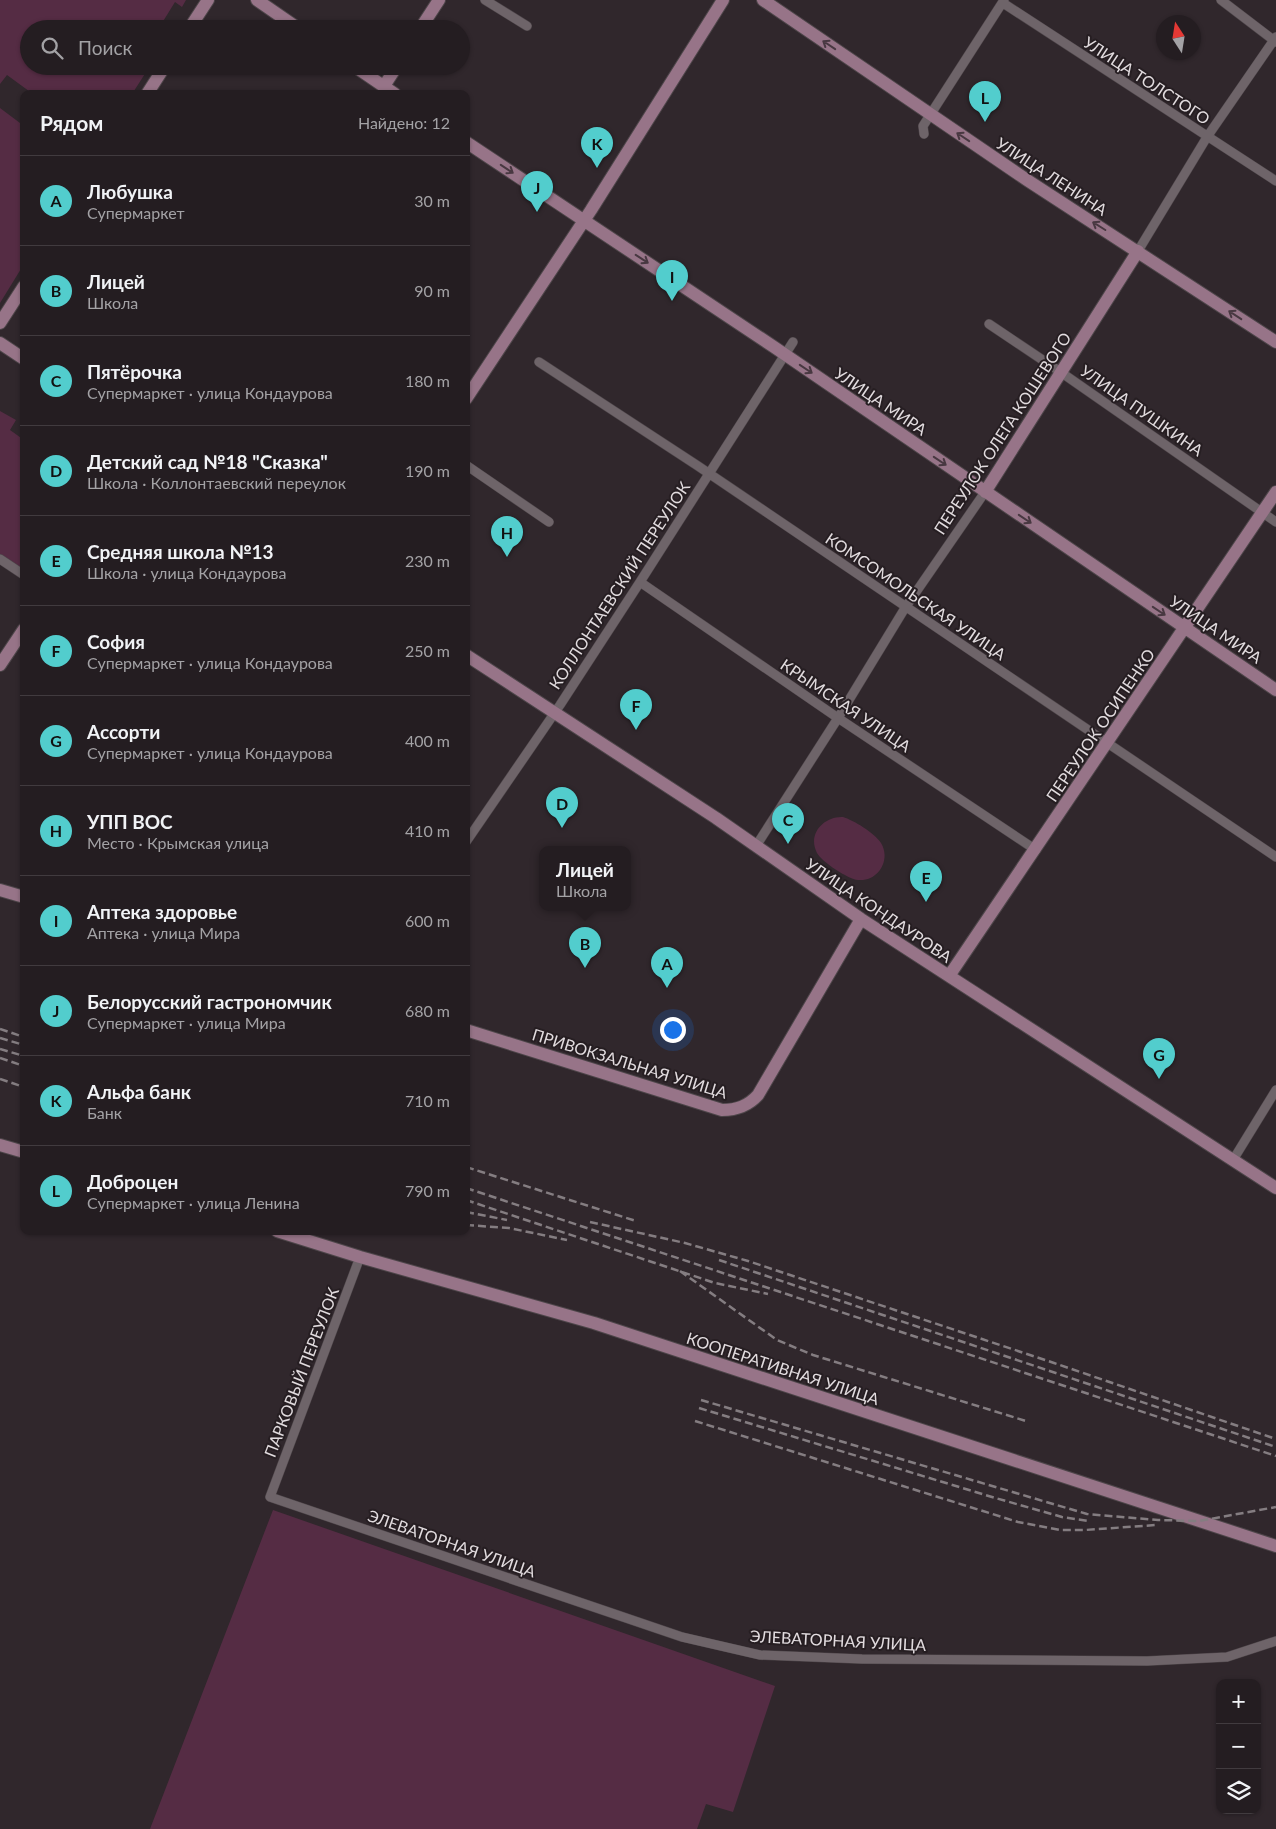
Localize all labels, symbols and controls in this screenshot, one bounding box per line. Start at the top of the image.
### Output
north arrow [1156,15,1201,60]
search box [20,20,470,75]
street label: УЛИЦА ТОЛСТОГО [1080,32,1214,128]
icon: search [38,34,66,62]
text: Поиск [78,36,132,59]
one-way arrow [823,40,837,50]
pin: L [969,81,1001,122]
text: Рядом [40,110,103,135]
text: Найдено: 12 [358,113,450,132]
pin: K [581,127,613,168]
one-way arrow [956,132,970,142]
street label: УЛИЦА ЛЕНИНА [993,133,1111,219]
one-way arrow [499,164,513,174]
pin: J [521,171,553,212]
text: Любушка [87,180,173,203]
text: A [50,191,62,210]
text: 30 m [414,191,450,210]
text: Супермаркет [87,203,185,222]
one-way arrow [1093,221,1107,231]
one-way arrow [635,254,649,264]
pin: I [656,260,688,301]
text: Лицей [87,270,145,293]
text: B [51,281,61,300]
text: 90 m [414,281,450,300]
text: Школа [87,293,138,312]
one-way arrow [1229,310,1243,320]
street label: ПЕРЕУЛОК ОЛЕГА КОШЕВОГО [929,328,1075,538]
text: Пятёрочка [87,360,182,383]
street label: УЛИЦА ПУШКИНА [1077,361,1207,460]
street label: УЛИЦА МИРА [831,363,931,439]
one-way arrow [799,364,813,374]
text: C [51,371,61,390]
text: 180 m [405,371,450,390]
text: Супермаркет · улица Кондаурова [87,383,333,402]
text: Детский сад №18 "Сказка" [87,450,328,473]
one-way arrow [933,456,947,466]
text: D [50,461,62,480]
text: 190 m [405,461,450,480]
text: Школа · Коллонтаевский переулок [87,473,346,492]
street label: КОЛЛОНТАЕВСКИЙ ПЕРЕУЛОК [545,477,693,692]
one-way arrow [1018,514,1032,524]
pin: H [491,516,523,557]
street label: КОМСОМОЛЬСКАЯ УЛИЦА [822,529,1010,664]
text: Средняя школа №13 [87,540,274,563]
text: E [51,551,61,570]
text: 230 m [405,551,450,570]
text: Школа · улица Кондаурова [87,563,286,582]
street label: УЛИЦА МИРА [1166,591,1266,667]
one-way arrow [1152,606,1166,616]
text: София [87,630,145,653]
text: F [51,641,61,660]
text: 250 m [405,641,450,660]
street label: ПЕРЕУЛОК ОСИПЕНКО [1042,645,1158,805]
text: Супермаркет · улица Кондаурова [87,653,333,672]
street label: КРЫМСКАЯ УЛИЦА [777,654,915,756]
pin: F [620,689,652,730]
text: Ассорти [87,720,160,743]
text: G [50,731,62,750]
text: 400 m [405,731,450,750]
text: Супермаркет · улица Кондаурова [87,743,333,762]
pin: D [546,787,578,828]
pin: C [772,803,804,844]
text: УПП ВОС [87,810,173,833]
text: H [50,821,62,840]
text: 410 m [405,821,450,840]
text: Место · Крымская улица [87,833,269,852]
popup [539,846,631,911]
street label: УЛИЦА КОНДАУРОВА [802,854,956,966]
text: Лицей [556,858,614,881]
pin: E [910,861,942,902]
text: Школа [556,881,607,900]
text: Аптека здоровье [87,900,237,923]
text: I [54,911,58,930]
text: 600 m [405,911,450,930]
text: Аптека · улица Мира [87,923,240,942]
pin: B [569,927,601,968]
pin: A [651,947,683,988]
text: Белорусский гастрономчик [87,990,332,1013]
text: J [53,1001,59,1020]
text: 680 m [405,1001,450,1020]
text: Супермаркет · улица Мира [87,1013,286,1032]
your location [660,1017,686,1043]
street label: ПРИВОКЗАЛЬНАЯ УЛИЦА [530,1024,730,1102]
pin: G [1143,1038,1175,1079]
text: Альфа банк [87,1080,191,1103]
text: K [51,1091,61,1110]
text: 710 m [405,1091,450,1110]
text: Банк [87,1103,122,1122]
text: Доброцен [87,1170,178,1193]
text: L [52,1181,60,1200]
text: 790 m [405,1181,450,1200]
text: Супермаркет · улица Ленина [87,1193,300,1212]
street label: ПАРКОВЫЙ ПЕРЕУЛОК [260,1284,342,1460]
street label: КООПЕРАТИВНАЯ УЛИЦА [684,1328,882,1408]
street label: ЭЛЕВАТОРНАЯ УЛИЦА [365,1505,539,1581]
street label: ЭЛЕВАТОРНАЯ УЛИЦА [749,1626,927,1654]
map controls [1216,1679,1261,1814]
button: + [1216,1679,1261,1724]
button: − [1216,1724,1261,1769]
button: layers [1216,1769,1261,1814]

